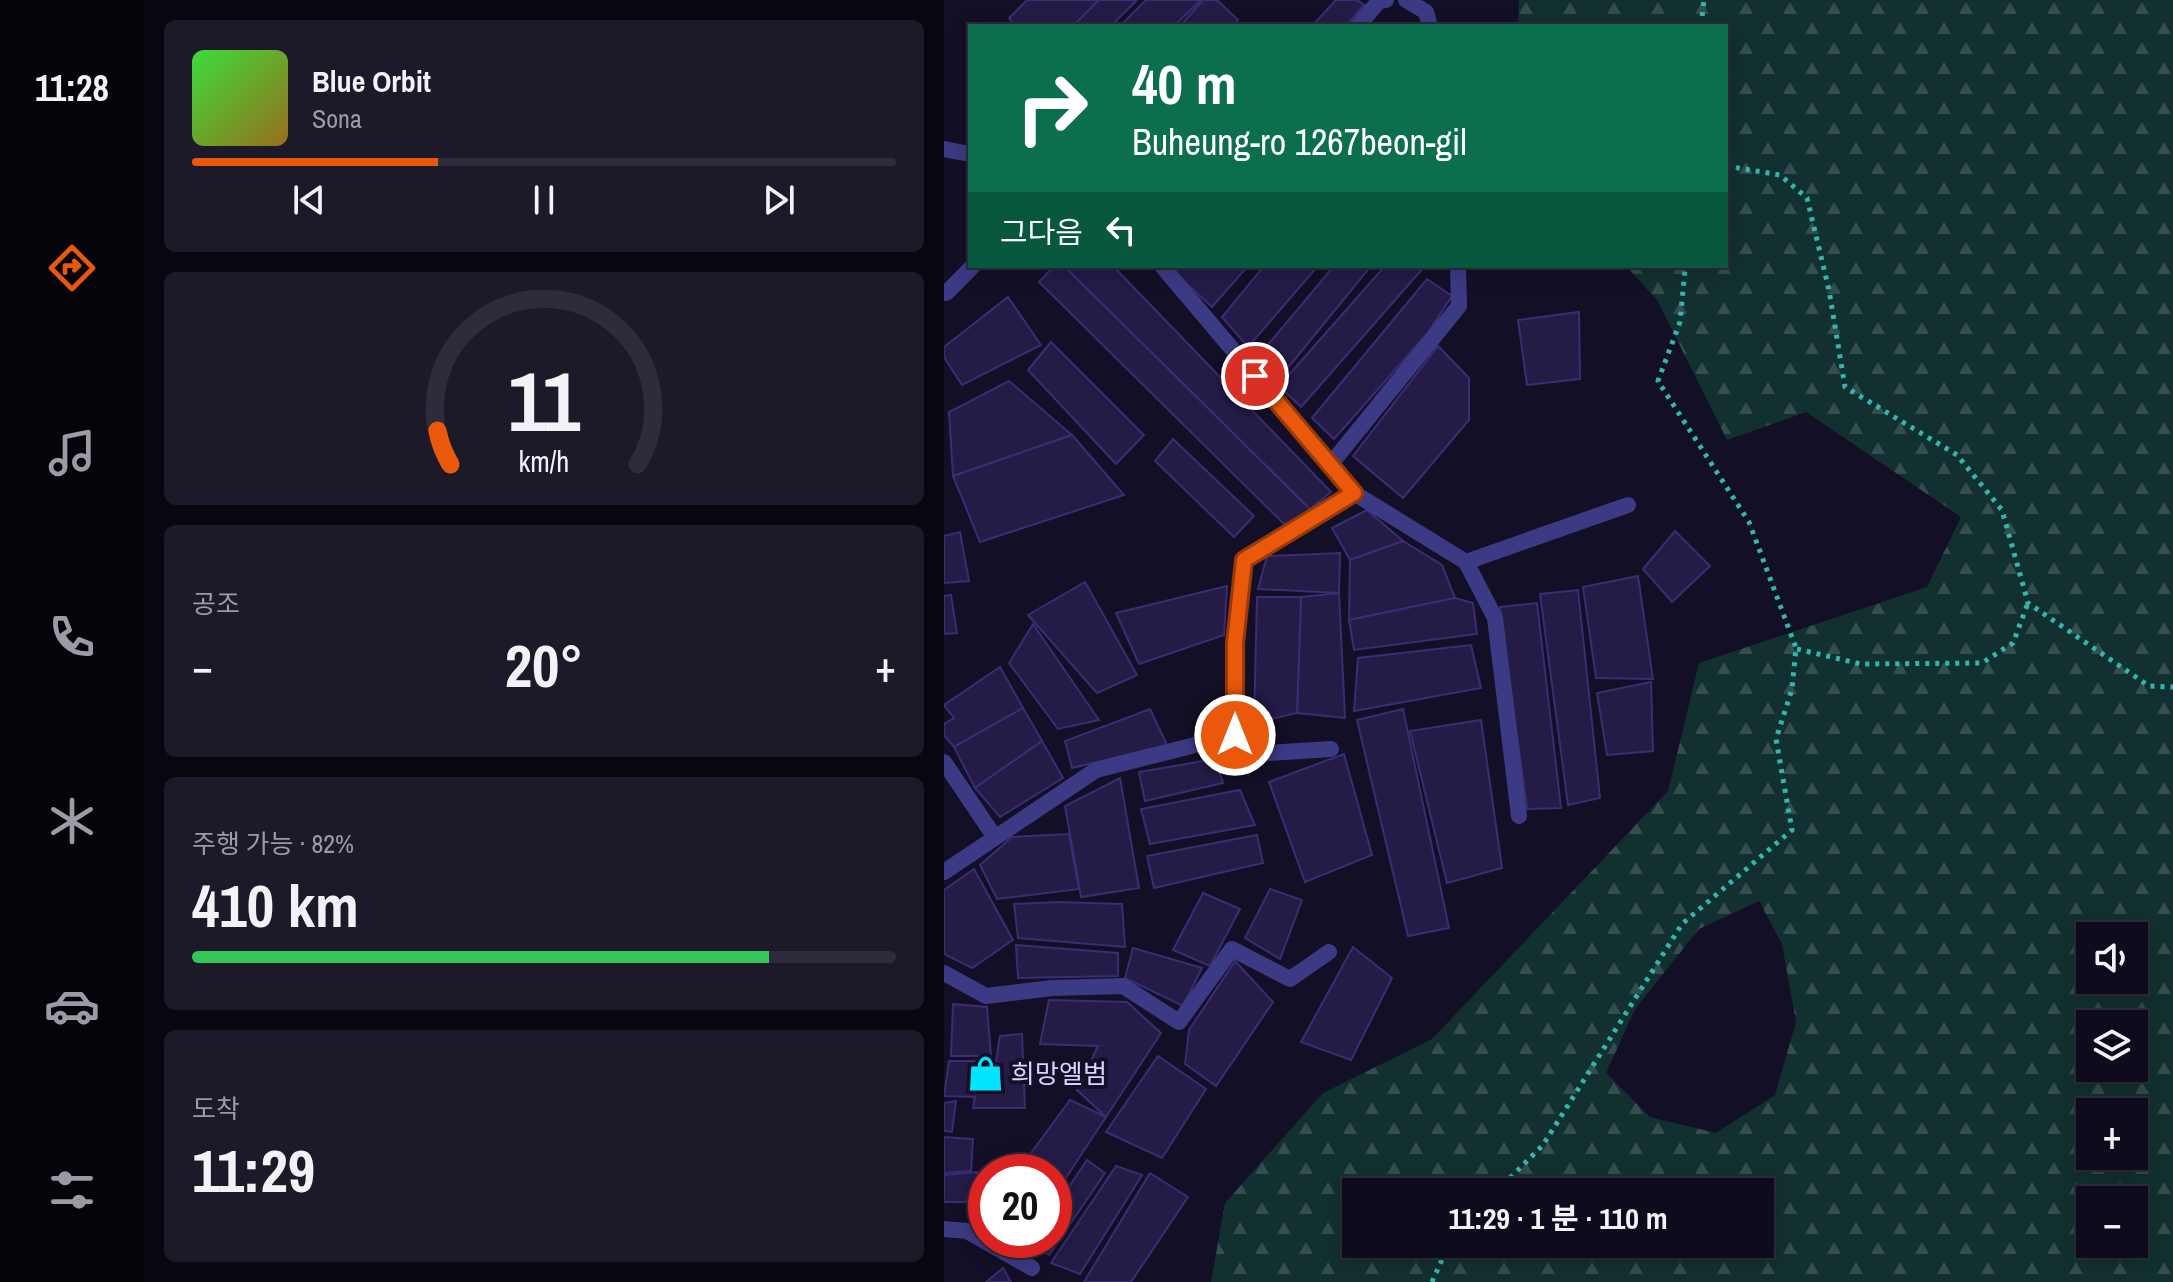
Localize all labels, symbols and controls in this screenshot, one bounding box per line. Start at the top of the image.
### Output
text: 40 m [1132,46,1237,121]
icon: right [1000,56,1104,160]
text: Blue Orbit [312,61,431,101]
text: 11:28 [35,64,109,112]
text: Sona [312,101,362,136]
text: Buheung-ro 1267beon-gil [1132,118,1467,166]
icon: previous [287,178,331,222]
icon: pause [522,178,566,222]
icon: next [757,178,801,222]
icon: left [1099,208,1143,252]
text: 그다음 [1000,212,1083,252]
icon: directions [44,240,100,296]
pin [1221,342,1289,410]
text: 11 [508,344,580,456]
icon: arrive [1233,354,1277,398]
icon: music [44,425,100,481]
text: km/h [519,442,569,481]
text: 공조 [192,586,240,621]
icon: phone [44,609,100,665]
text: 20° [505,625,583,706]
text: − [192,636,213,696]
text: + [875,636,896,696]
position arrow [1193,693,1277,777]
icon: climate [44,793,100,849]
text: 주행 가능 · 82% [192,826,354,861]
text: 410 km [192,865,359,946]
map controls [2076,922,2148,1258]
button: sound [2076,922,2148,994]
icon: car [44,978,100,1034]
button: layers [2076,1010,2148,1082]
shop icon: 희망엘범 [966,1055,1004,1093]
place label: 희망엘범 [1011,1056,1107,1091]
text: 도착 [192,1091,240,1126]
button: + [2076,1098,2148,1170]
text: 11:29 [192,1130,315,1211]
speed limit sign: 20 [968,1154,1072,1258]
icon: filters [44,1162,100,1218]
button: − [2076,1186,2148,1258]
text: 11:29 · 1 분 · 110 m [1448,1198,1668,1238]

